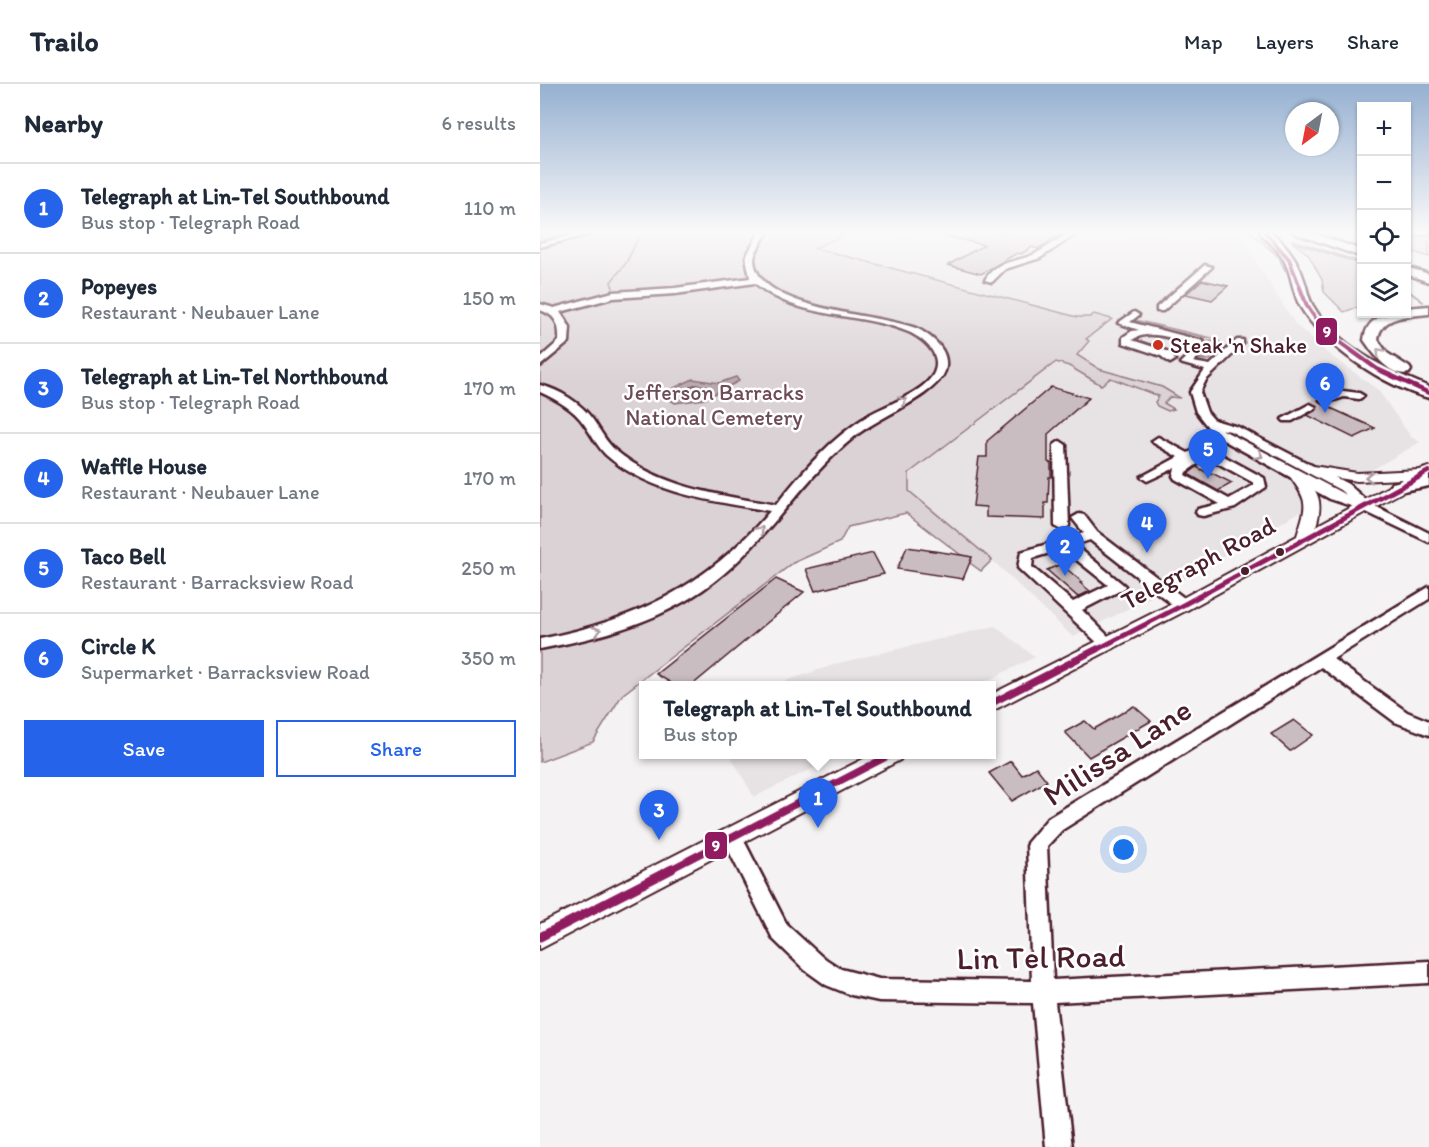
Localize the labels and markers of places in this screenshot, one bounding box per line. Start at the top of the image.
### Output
place label: Steak 'n Shake [1170,332,1307,359]
marker: Steak 'n Shake [1151,338,1165,352]
pin: 6 [1306,364,1344,413]
pin: 5 [1188,430,1228,479]
pin: 4 [1128,504,1166,553]
pin: 2 [1046,526,1084,576]
unlabelled marker [1274,546,1286,558]
unlabelled marker [1239,565,1251,577]
pin: 1 [798,778,838,828]
pin: 3 [640,790,678,840]

